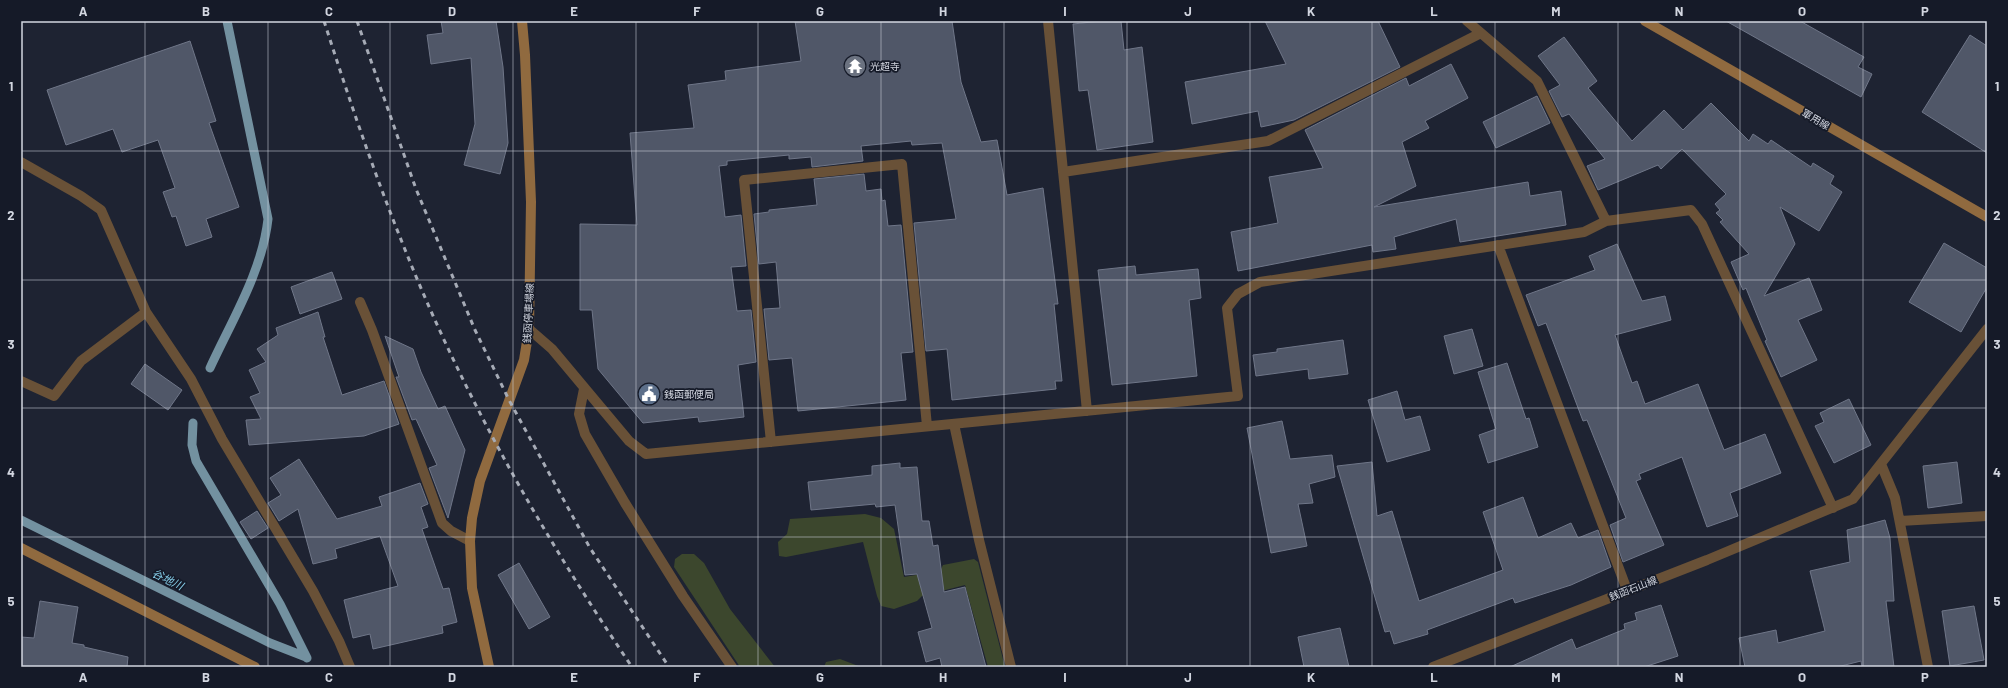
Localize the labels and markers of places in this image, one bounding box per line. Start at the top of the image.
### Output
temple icon: 光超寺 [842,53,868,79]
place label: 光超寺 [870,60,900,72]
public building icon: 銭函郵便局 [636,381,662,407]
place label: 銭函郵便局 [664,388,714,400]

